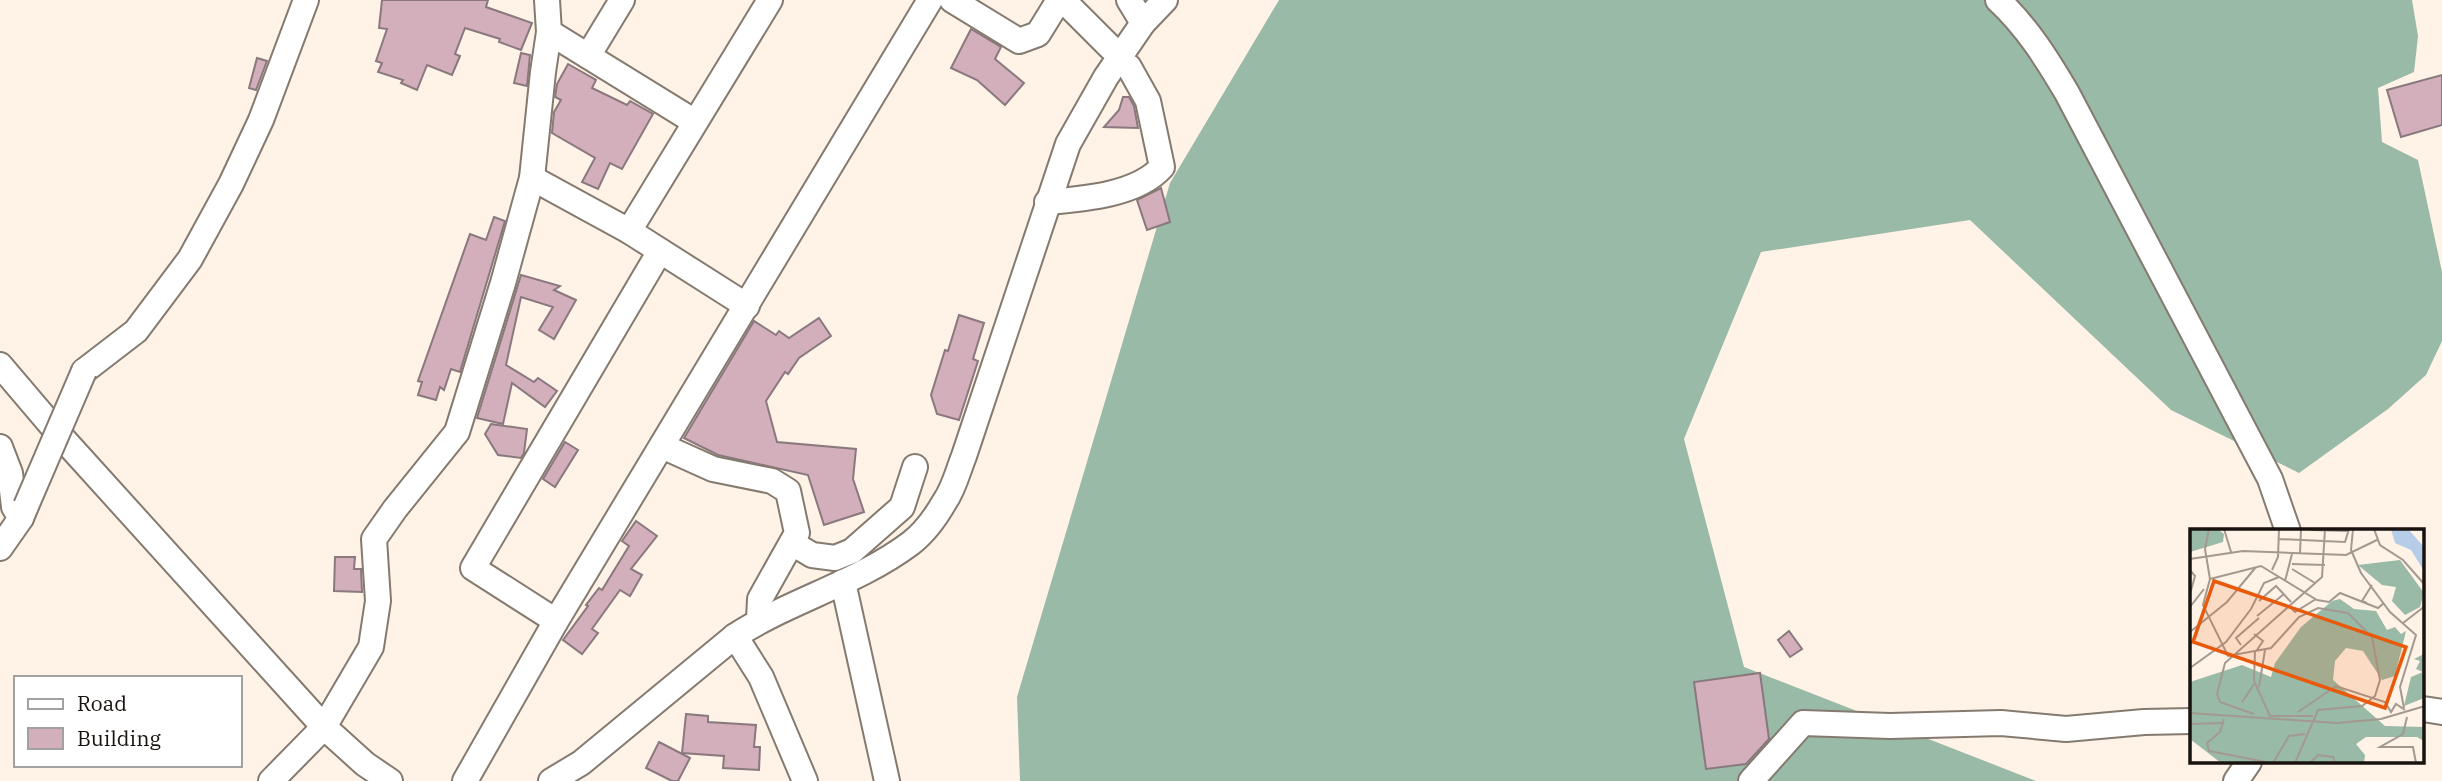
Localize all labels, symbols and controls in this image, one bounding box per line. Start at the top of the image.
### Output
inset map [2190,529,2424,764]
legend [14,676,242,767]
text: Road [77,689,127,717]
text: Building [77,724,162,752]

